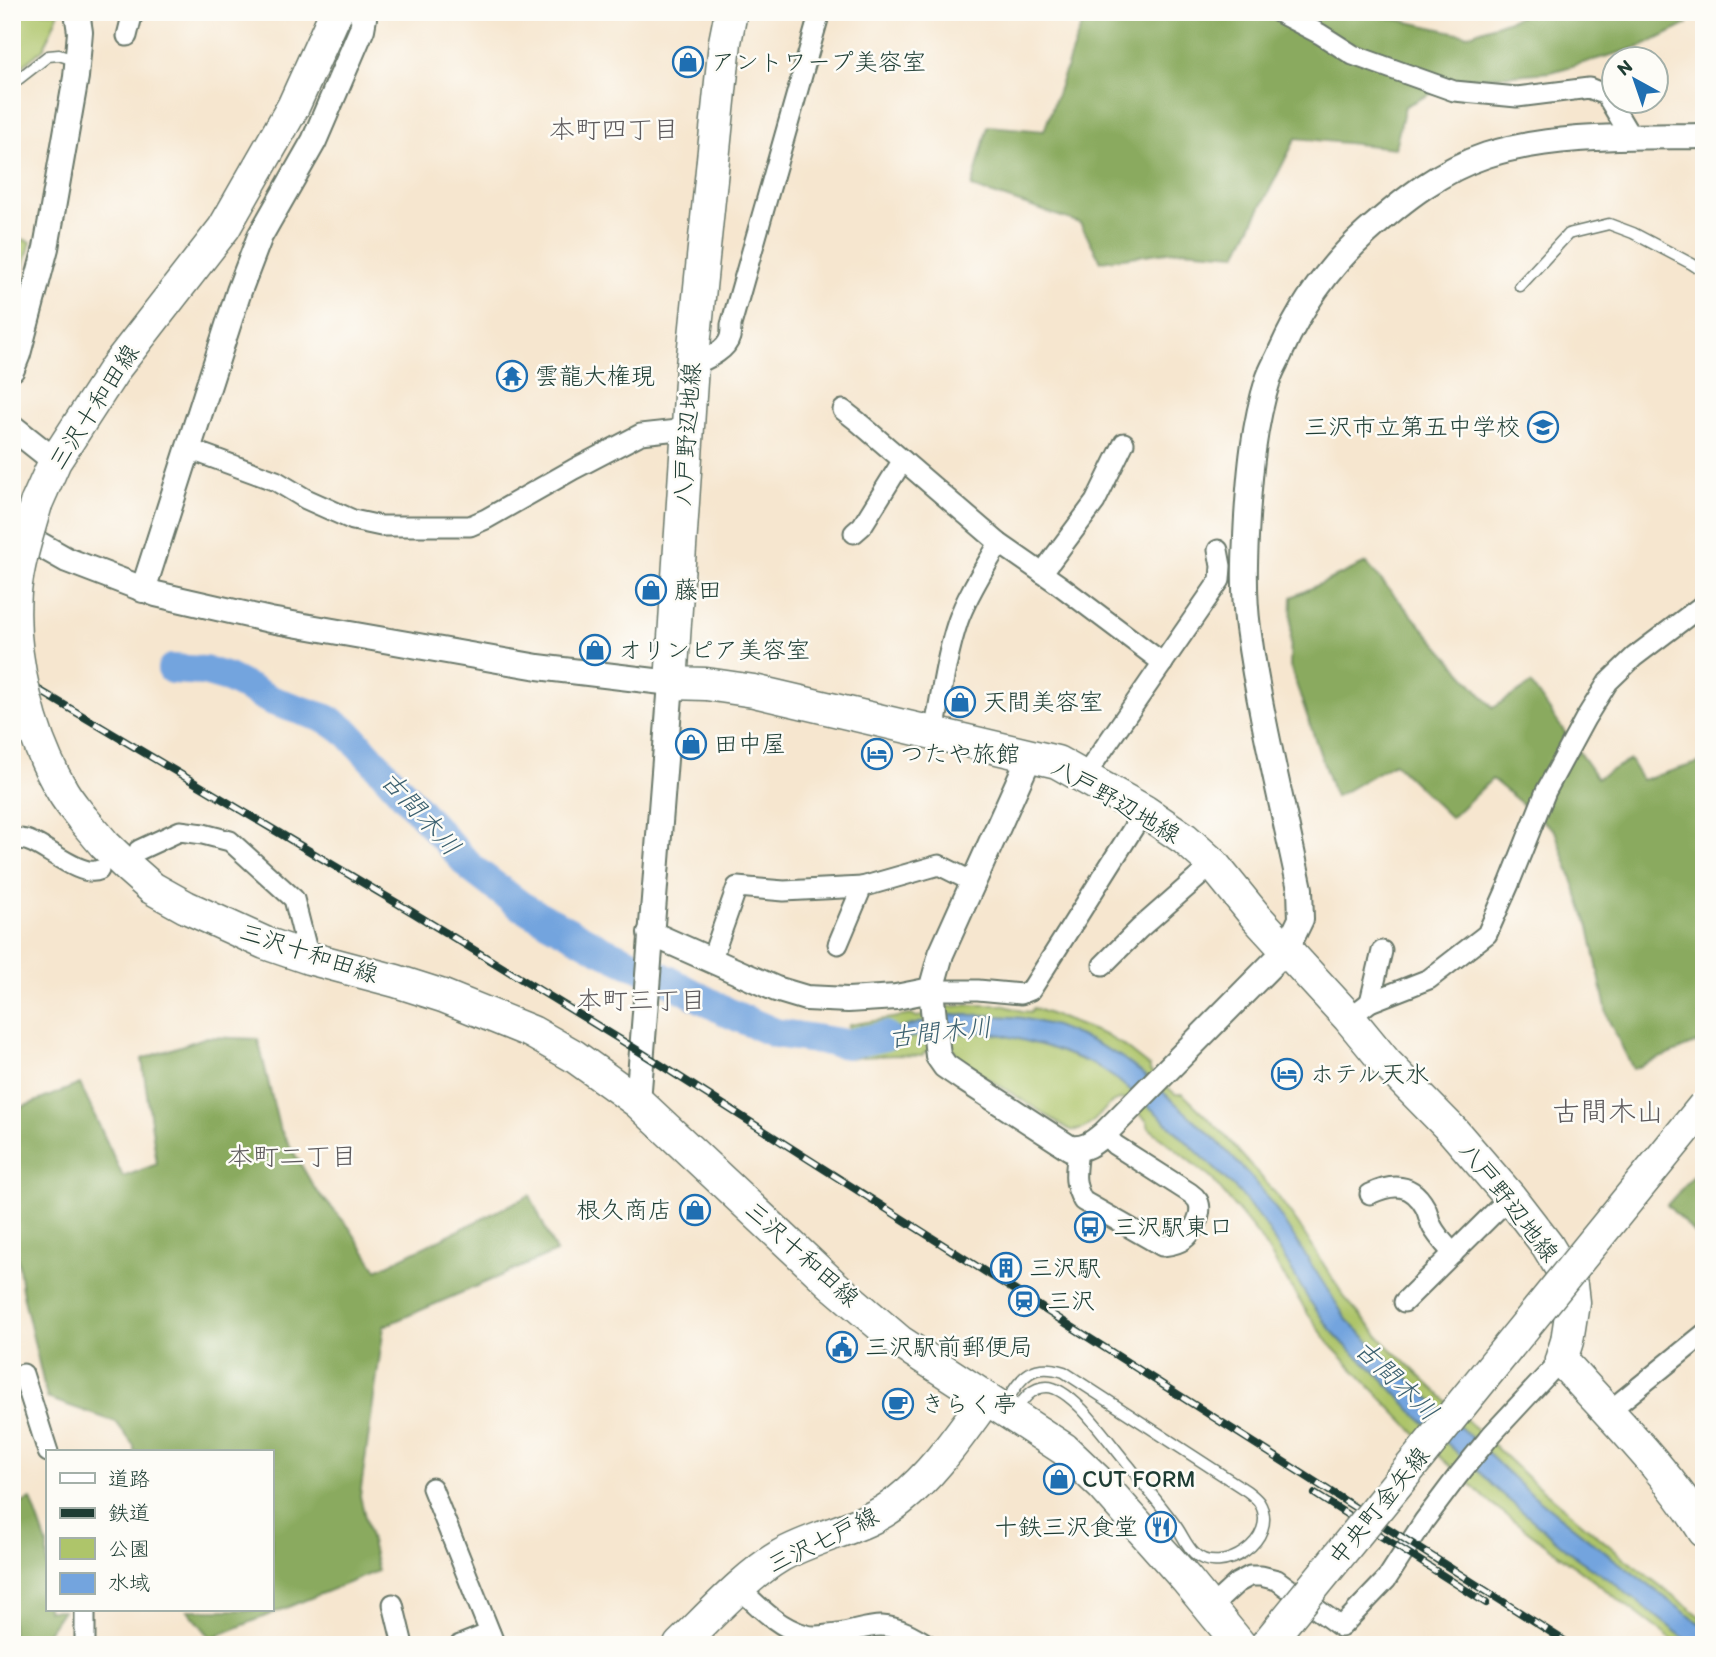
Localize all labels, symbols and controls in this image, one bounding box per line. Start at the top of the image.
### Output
shop icon: アントワープ美容室 [671,45,705,79]
north arrow [1600,46,1670,116]
place label: アントワープ美容室 [711,47,926,76]
text: N [1612,54,1637,80]
district label: 本町四丁目 [549,113,679,145]
street label: 三沢十和田線 [42,338,145,475]
temple icon: 雲龍大権現 [495,359,529,393]
place label: 雲龍大権現 [535,361,655,390]
street label: 八戸野辺地線 [667,361,706,507]
school or university icon: 三沢市立第五中学校 [1526,410,1560,444]
place label: 三沢市立第五中学校 [1304,412,1520,441]
shop icon: 藤田 [634,573,668,607]
place label: 藤田 [674,575,722,604]
shop icon: オリンピア美容室 [578,633,612,667]
place label: オリンピア美容室 [618,635,810,664]
shop icon: 天間美容室 [943,685,977,719]
place label: 天間美容室 [983,687,1103,716]
shop icon: 田中屋 [674,727,708,761]
place label: 田中屋 [714,729,786,758]
hotel icon: つたや旅館 [860,737,894,771]
place label: つたや旅館 [900,739,1020,768]
street label: 八戸野辺地線 [1047,752,1186,849]
water label: 古間木川 [374,764,468,862]
street label: 三沢十和田線 [236,916,382,989]
district label: 本町三丁目 [576,984,706,1016]
water label: 古間木川 [887,1011,993,1053]
hotel icon: ホテル天水 [1270,1057,1304,1091]
place label: ホテル天水 [1310,1059,1429,1088]
district label: 古間木山 [1552,1094,1664,1128]
street label: 八戸野辺地線 [1454,1136,1565,1267]
district label: 本町二丁目 [227,1140,357,1172]
shop icon: 根久商店 [678,1193,712,1227]
place label: 根久商店 [576,1195,672,1224]
street label: 三沢十和田線 [739,1195,866,1313]
bus stop icon: 三沢駅東口 [1073,1210,1107,1244]
place label: 三沢駅東口 [1113,1212,1233,1241]
building icon: 三沢駅 [989,1251,1023,1285]
place label: 三沢駅 [1029,1253,1101,1282]
station icon: 三沢 [1007,1284,1041,1318]
place label: 三沢 [1047,1286,1095,1315]
public building icon: 三沢駅前郵便局 [825,1330,859,1364]
place label: 三沢駅前郵便局 [865,1332,1033,1361]
water label: 古間木川 [1348,1332,1446,1428]
cafe icon: きらく亭 [881,1387,915,1421]
place label: きらく亭 [921,1389,1017,1418]
street label: 中央町金矢線 [1322,1441,1435,1571]
legend [46,1450,273,1612]
shop icon: CUT FORM [1042,1462,1076,1496]
place label: CUT FORM [1082,1464,1196,1493]
text: 道路 [108,1466,150,1491]
text: 鉄道 [108,1500,150,1525]
street label: 三沢七戸線 [762,1500,883,1579]
restaurant icon: 十鉄三沢食堂 [1144,1510,1178,1544]
place label: 十鉄三沢食堂 [994,1512,1138,1541]
text: 公園 [108,1536,150,1561]
text: 水域 [108,1570,150,1595]

